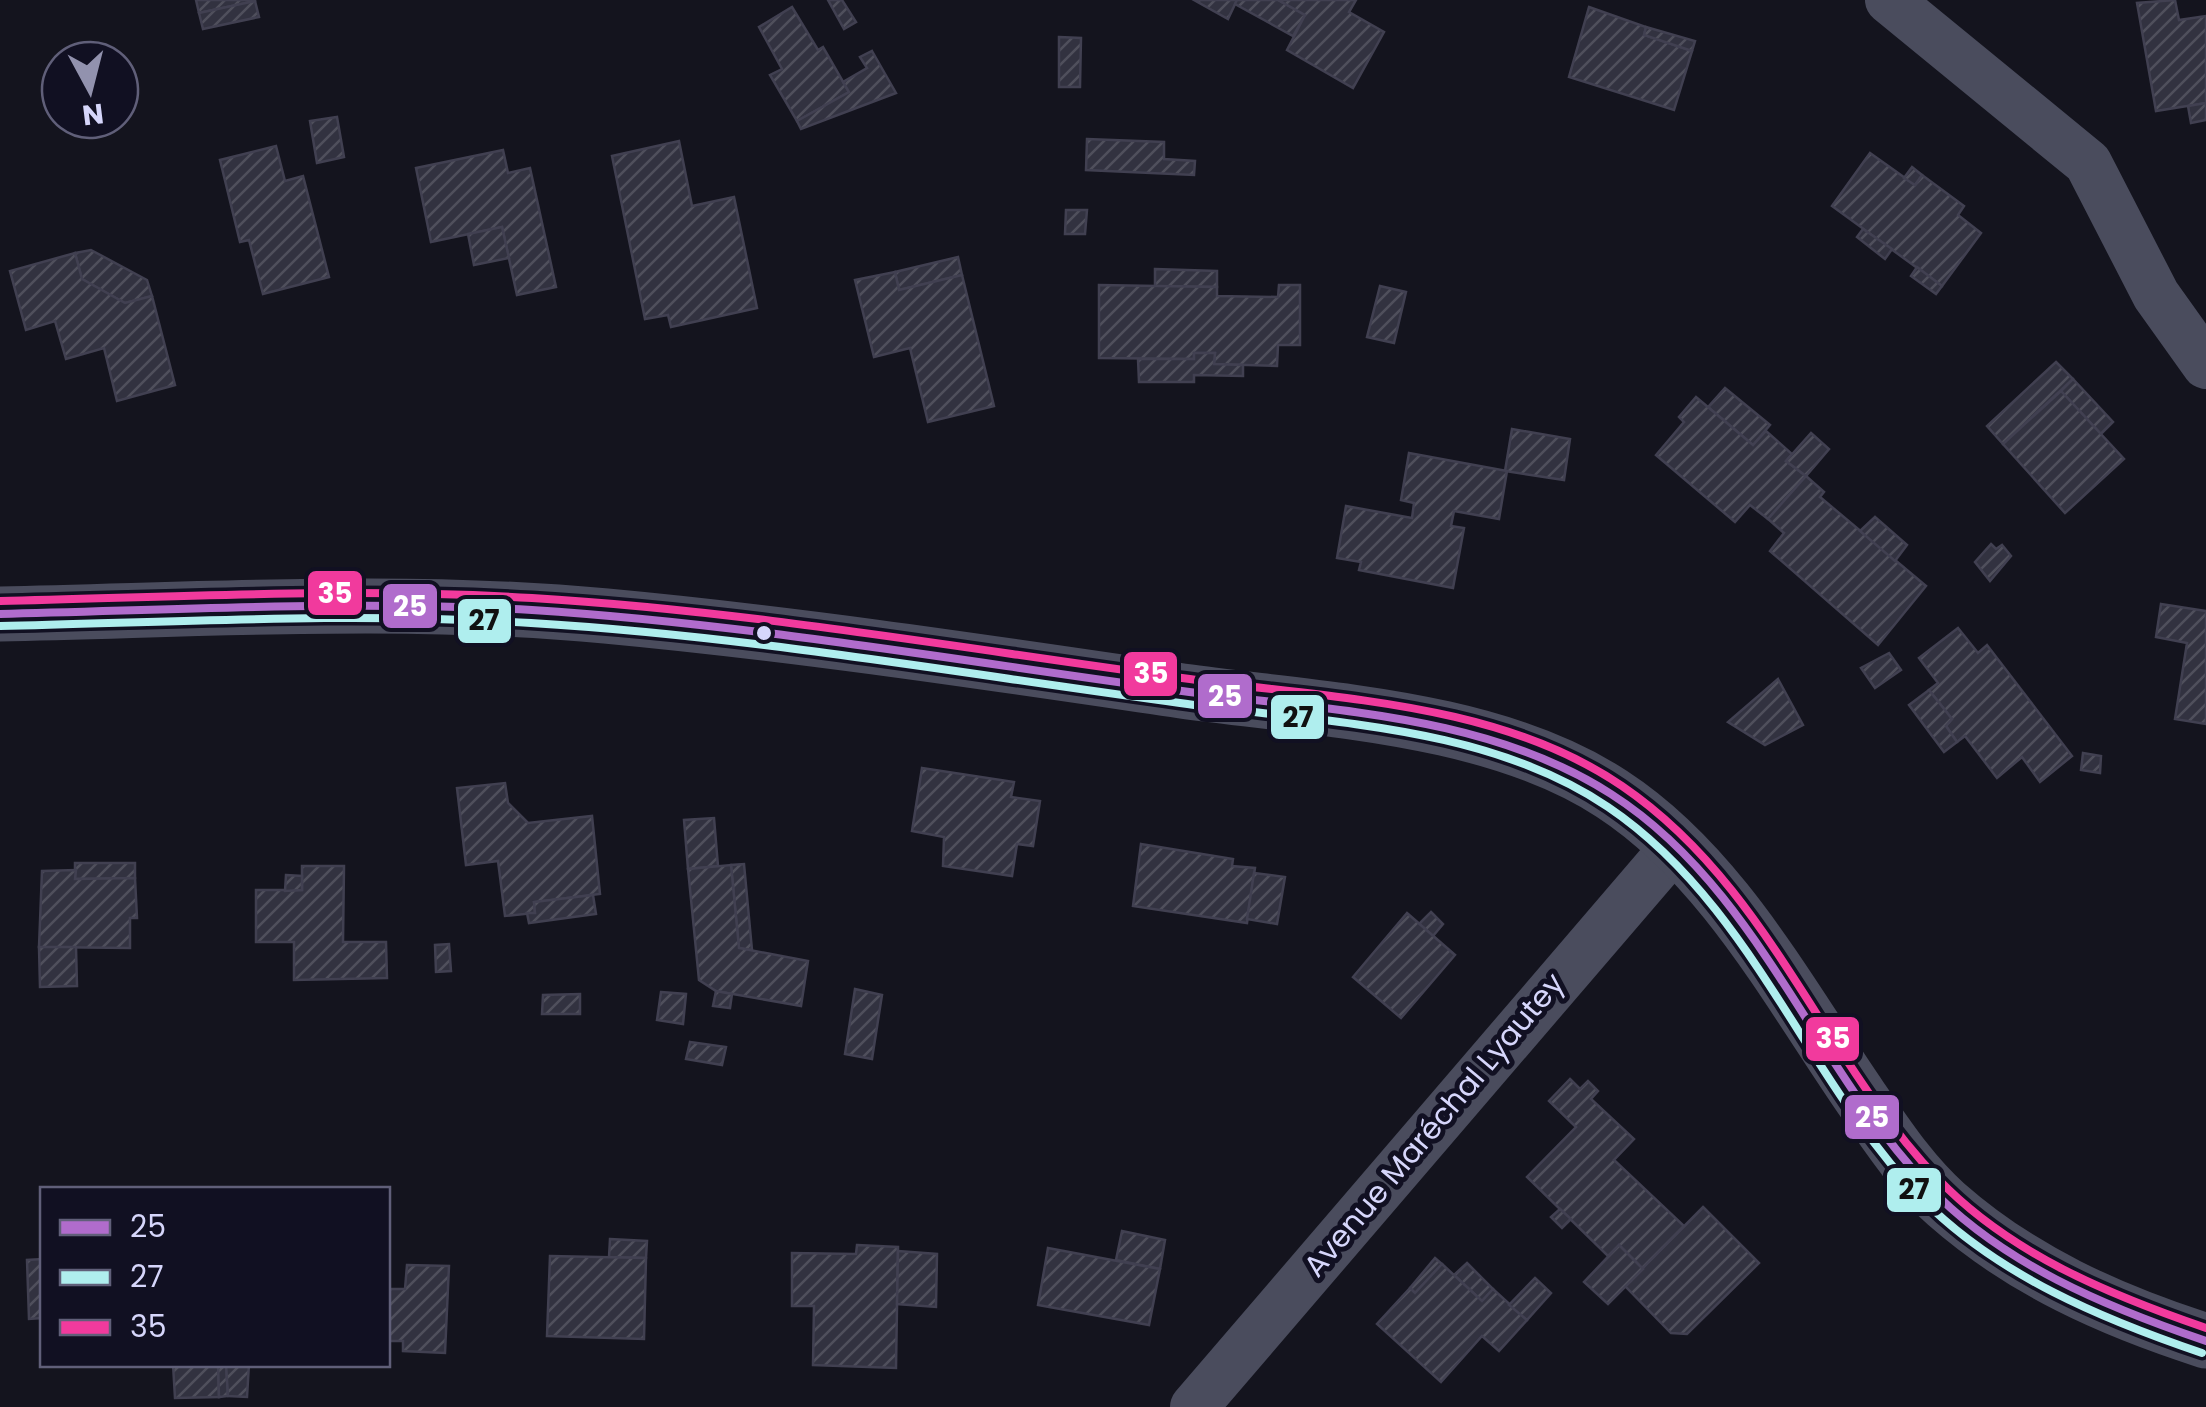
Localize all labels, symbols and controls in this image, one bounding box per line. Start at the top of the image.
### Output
north arrow [40,40,140,140]
text: N [80,94,106,135]
line badge: 35 [306,569,364,617]
text: 35 [317,574,353,613]
line badge: 25 [381,582,439,630]
text: 25 [393,587,427,626]
line badge: 27 [456,597,513,645]
text: 27 [469,601,500,640]
unlabelled marker [754,623,774,643]
line badge: 35 [1122,650,1179,698]
text: 35 [1133,654,1169,693]
line badge: 25 [1196,672,1254,720]
text: 25 [1208,677,1242,716]
line badge: 27 [1269,693,1326,741]
text: 27 [1283,698,1314,737]
street label: Avenue Maréchal Lyautey [1293,963,1574,1286]
line badge: 35 [1804,1015,1861,1063]
text: 35 [1815,1019,1851,1058]
line badge: 25 [1843,1093,1901,1141]
text: 25 [1855,1098,1889,1137]
line badge: 27 [1885,1166,1943,1214]
text: 27 [1899,1170,1930,1209]
legend [40,1187,390,1367]
text: 25 [130,1205,166,1248]
text: 27 [130,1255,164,1298]
text: 35 [130,1305,167,1348]

